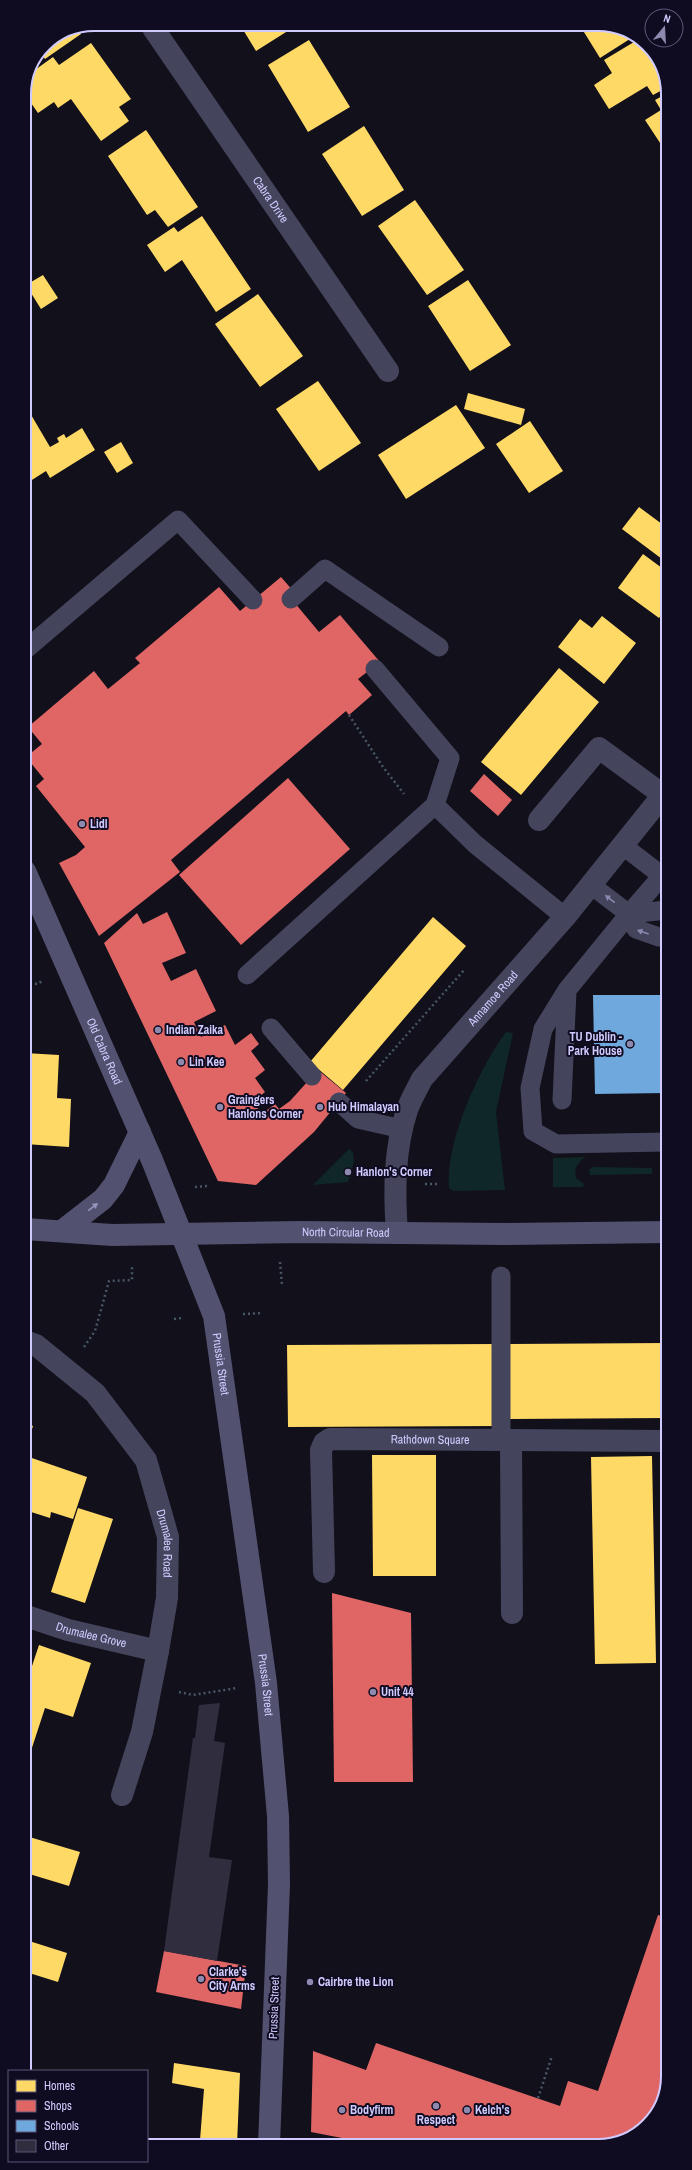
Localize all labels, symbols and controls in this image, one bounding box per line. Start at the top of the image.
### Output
north arrow [644,8,684,48]
text: N [662,11,672,26]
street label: Cabra Drive [249,173,292,226]
place label: Lidl [90,816,108,832]
marker: Lidl [77,819,87,829]
one-way arrow [604,895,615,903]
one-way arrow [637,928,649,934]
street label: Annamoe Road [464,968,522,1030]
street label: Old Cabra Road [83,1016,126,1087]
place label: Indian Zaika [166,1022,223,1038]
marker: Indian Zaika [153,1025,163,1035]
place label: TU Dublin - Park House [568,1029,623,1059]
marker: TU Dublin - Park House [625,1039,635,1049]
place label: Lin Kee [189,1054,225,1070]
marker: Lin Kee [176,1057,186,1067]
place label: Graingers Hanlons Corner [228,1092,302,1122]
place label: Hub Himalayan [328,1099,399,1115]
marker: Graingers Hanlons Corner [215,1102,225,1112]
marker: Hub Himalayan [315,1102,325,1112]
place label: Hanlon's Corner [356,1164,432,1180]
marker: Hanlon's Corner [343,1167,353,1177]
one-way arrow [87,1203,98,1212]
street label: North Circular Road [302,1224,390,1241]
street label: Prussia Street [208,1332,233,1396]
street label: Rathdown Square [391,1431,470,1448]
street label: Drumalee Road [152,1507,176,1578]
street label: Drumalee Grove [54,1618,128,1651]
street label: Prussia Street [254,1653,277,1717]
place label: Unit 44 [381,1684,414,1700]
marker: Unit 44 [368,1687,378,1697]
place label: Clarke's City Arms [209,1964,256,1994]
marker: Clarke's City Arms [196,1974,206,1984]
place label: Cairbre the Lion [318,1974,393,1990]
street label: Prussia Street [265,1976,283,2039]
marker: Cairbre the Lion [305,1977,315,1987]
legend [8,2070,148,2162]
text: Homes [44,2078,75,2094]
text: Shops [44,2098,72,2114]
marker: Respect [431,2101,441,2111]
place label: Bodyfirm [350,2102,393,2118]
place label: Kelch's [475,2102,510,2118]
marker: Bodyfirm [337,2105,347,2115]
marker: Kelch's [462,2105,472,2115]
place label: Respect [417,2112,456,2128]
text: Schools [44,2118,79,2134]
text: Other [44,2138,69,2154]

